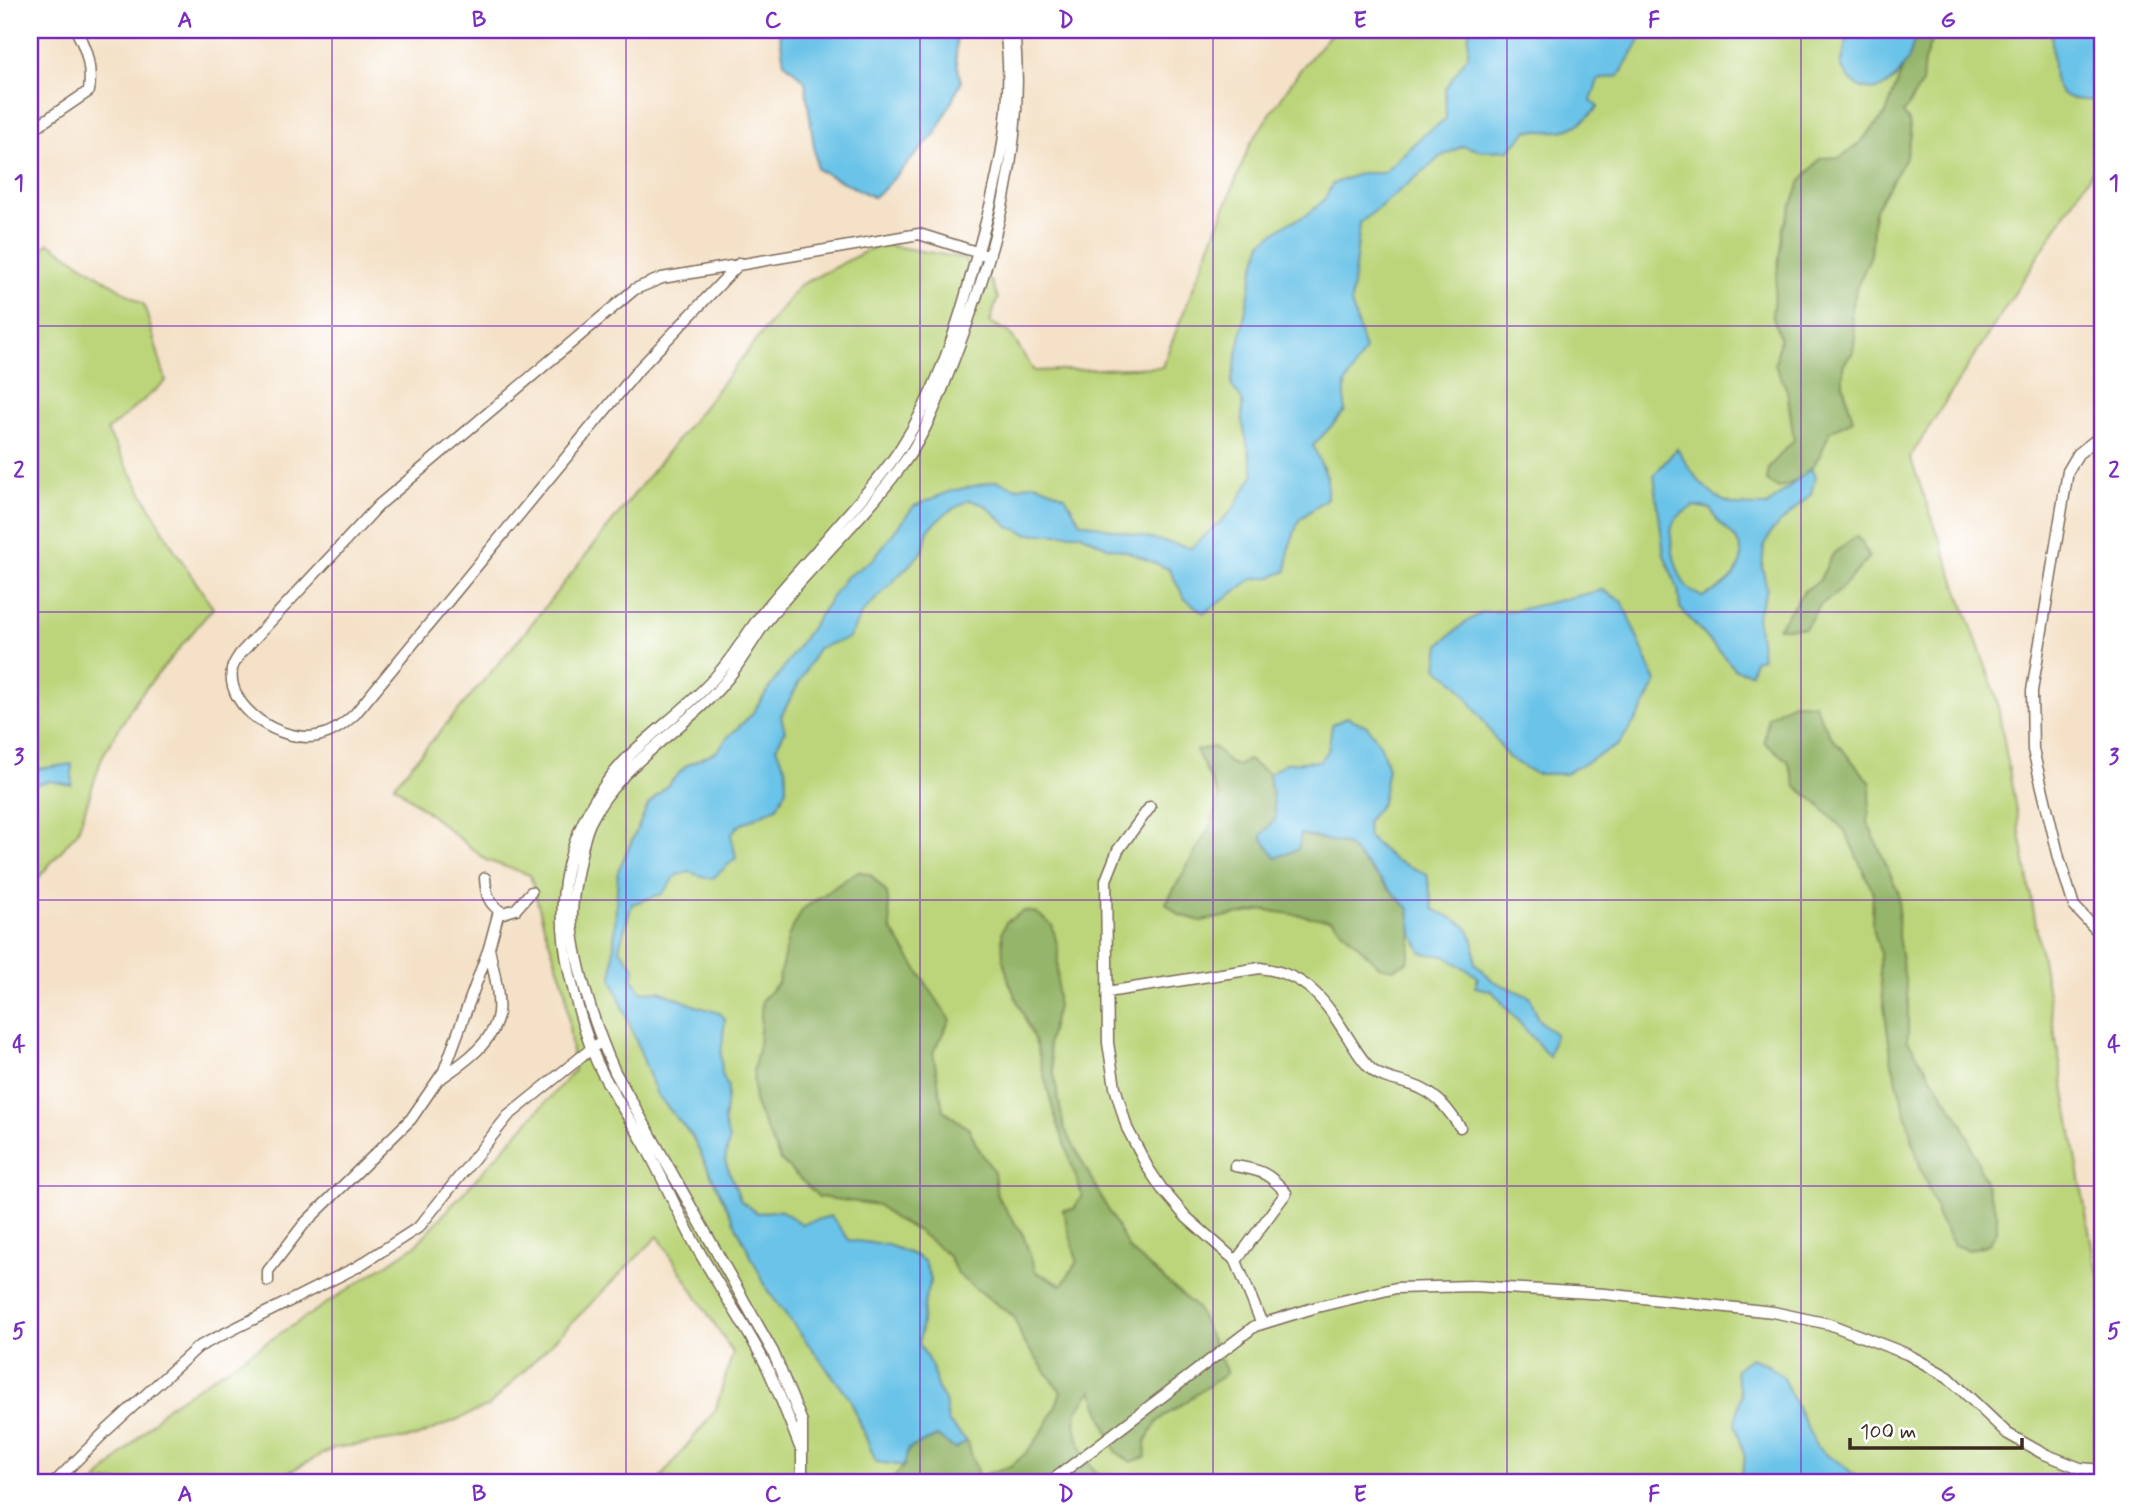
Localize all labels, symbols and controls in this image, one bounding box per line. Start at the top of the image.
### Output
text: A [177,6,193,36]
text: B [472,6,487,36]
text: C [765,6,782,36]
text: D [1058,6,1074,36]
text: E [1353,6,1367,36]
text: F [1648,6,1660,36]
text: G [1940,6,1956,36]
text: 1 [14,169,24,199]
text: 1 [2109,169,2119,199]
text: 2 [13,456,25,486]
text: 2 [2108,456,2120,486]
text: 3 [14,743,25,773]
text: 3 [2109,743,2120,773]
text: 4 [12,1030,26,1060]
text: 4 [2107,1030,2121,1060]
text: 5 [12,1317,26,1347]
text: 5 [2107,1317,2121,1347]
scale bar [1850,1407,2021,1451]
text: 100 m [1860,1418,1916,1446]
text: A [177,1480,193,1510]
text: B [472,1480,487,1510]
text: C [765,1480,782,1510]
text: D [1058,1480,1074,1510]
text: E [1353,1480,1367,1510]
text: F [1648,1480,1660,1510]
text: G [1940,1480,1956,1510]

